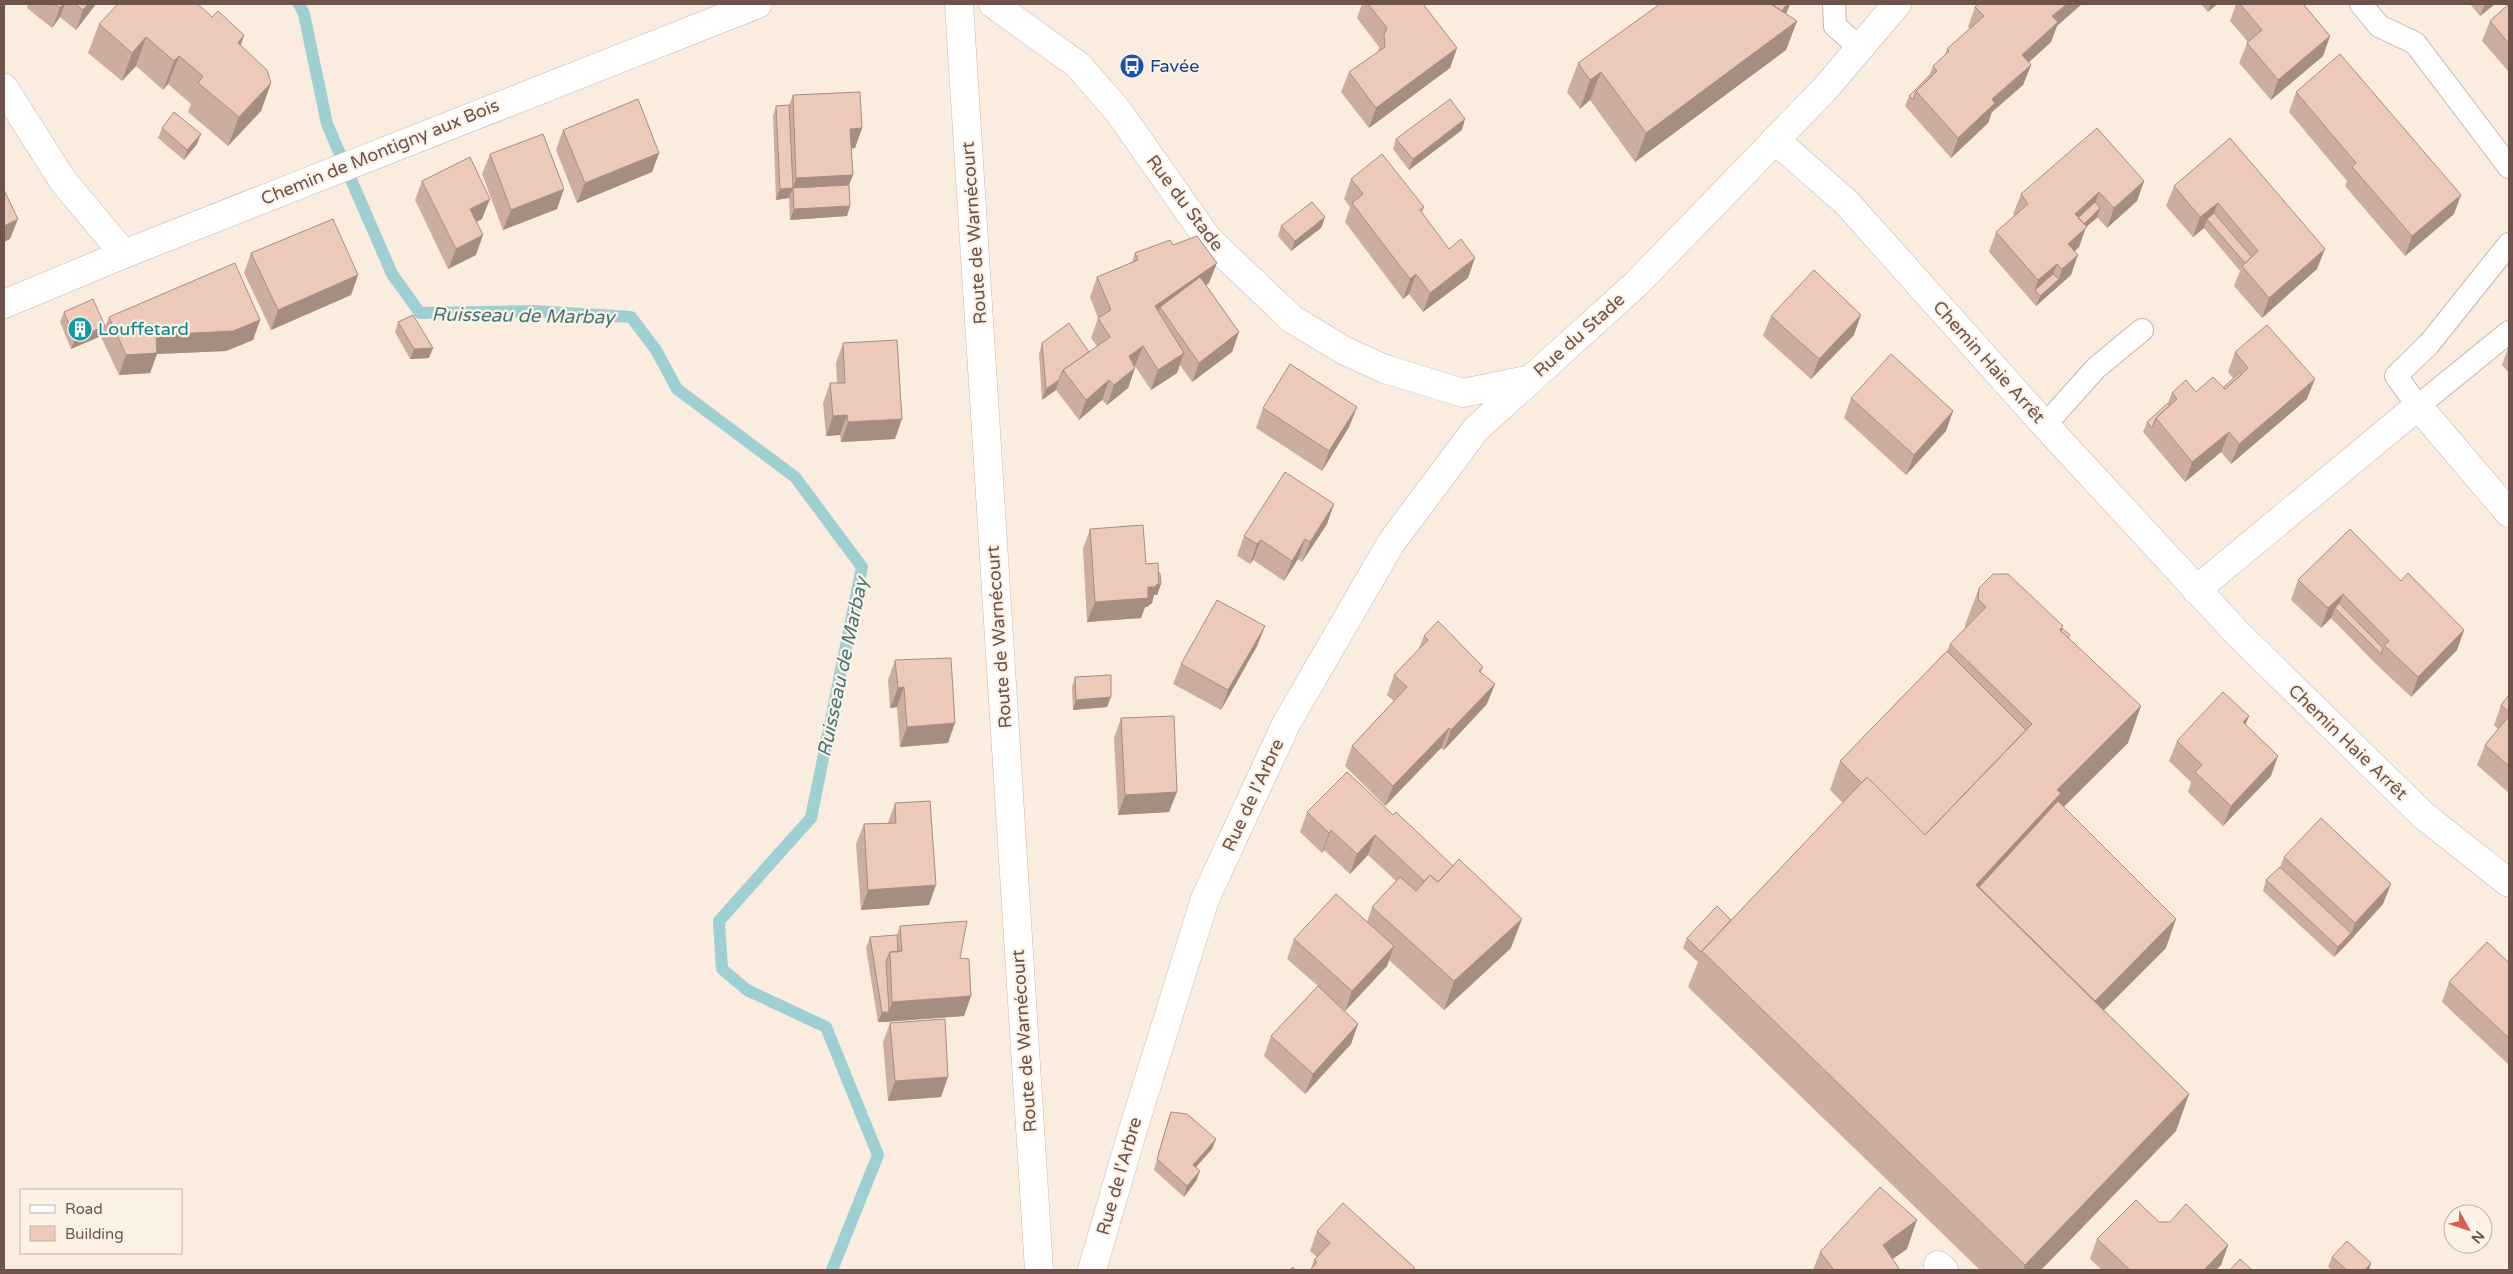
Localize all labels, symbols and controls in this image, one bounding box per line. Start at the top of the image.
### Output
bus stop icon: Favée [1119,53,1145,79]
place label: Favée [1150,55,1199,77]
street label: Chemin de Montigny aux Bois [258,94,502,210]
street label: Route de Warnécourt [957,141,991,325]
street label: Rue du Stade [1142,151,1228,255]
street label: Rue du Stade [1529,288,1629,382]
street label: Chemin Haie Arrêt [1928,296,2050,428]
water label: Ruisseau de Marbay [431,303,617,329]
building icon: Louffetard [67,316,93,342]
place label: Louffetard [98,318,189,340]
street label: Route de Warnécourt [982,545,1016,729]
water label: Ruisseau de Marbay [813,573,873,759]
street label: Chemin Haie Arrêt [2284,679,2412,805]
street label: Rue de l'Arbre [1217,735,1289,855]
street label: Route de Warnécourt [1007,949,1041,1133]
street label: Rue de l'Arbre [1092,1114,1146,1238]
legend [20,1189,182,1254]
text: Road [65,1200,103,1218]
north arrow [2443,1204,2493,1254]
text: Building [65,1225,124,1243]
text: N [2467,1227,2488,1247]

